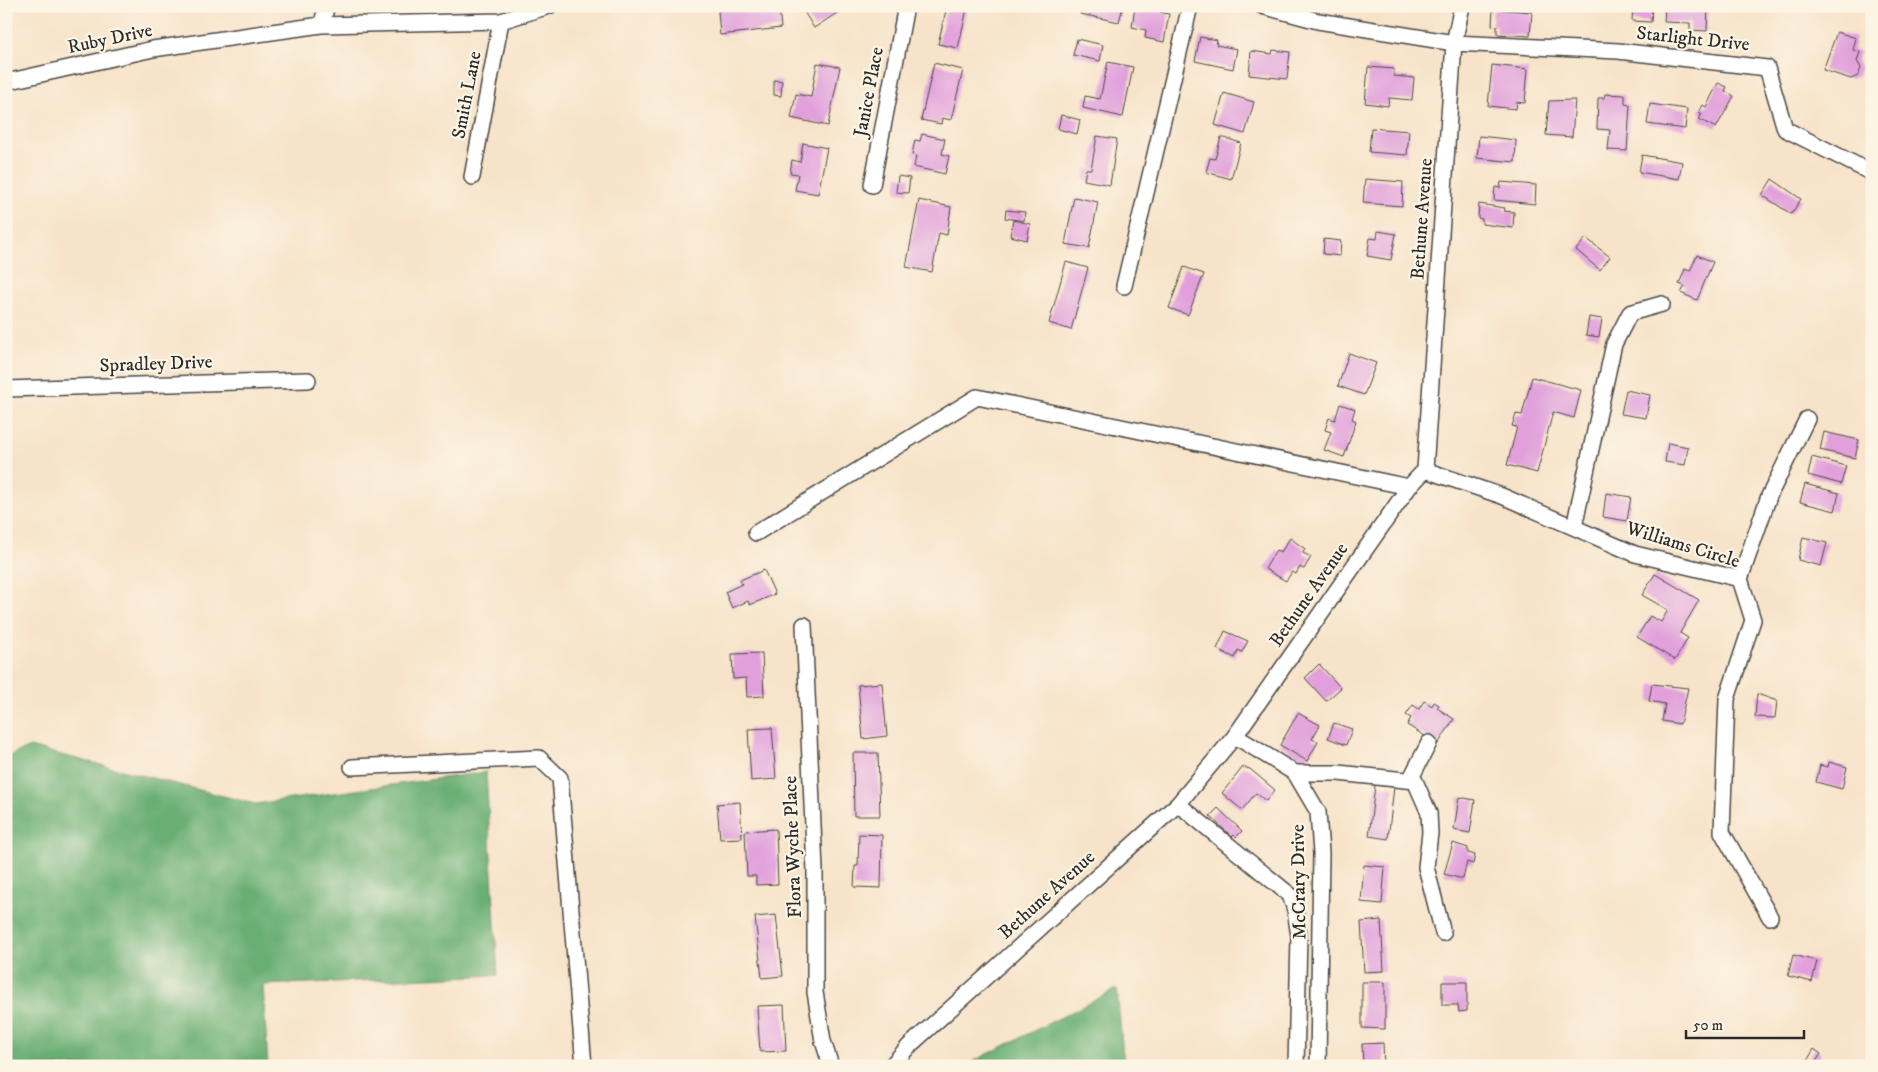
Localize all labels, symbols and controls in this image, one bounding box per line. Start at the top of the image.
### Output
street label: Ruby Drive [65,19,155,59]
street label: Starlight Drive [1635,22,1751,56]
street label: Janice Place [849,45,889,141]
street label: Smith Lane [447,49,487,141]
street label: Bethune Avenue [1406,157,1438,280]
street label: Spradley Drive [99,351,213,377]
street label: Williams Circle [1622,517,1743,573]
street label: Bethune Avenue [1265,538,1353,651]
street label: Flora Wyche Place [779,775,807,919]
street label: McCrary Drive [1286,824,1312,940]
street label: Bethune Avenue [994,846,1100,944]
scale bar [1686,1007,1803,1039]
text: 50 m [1693,1016,1723,1035]

